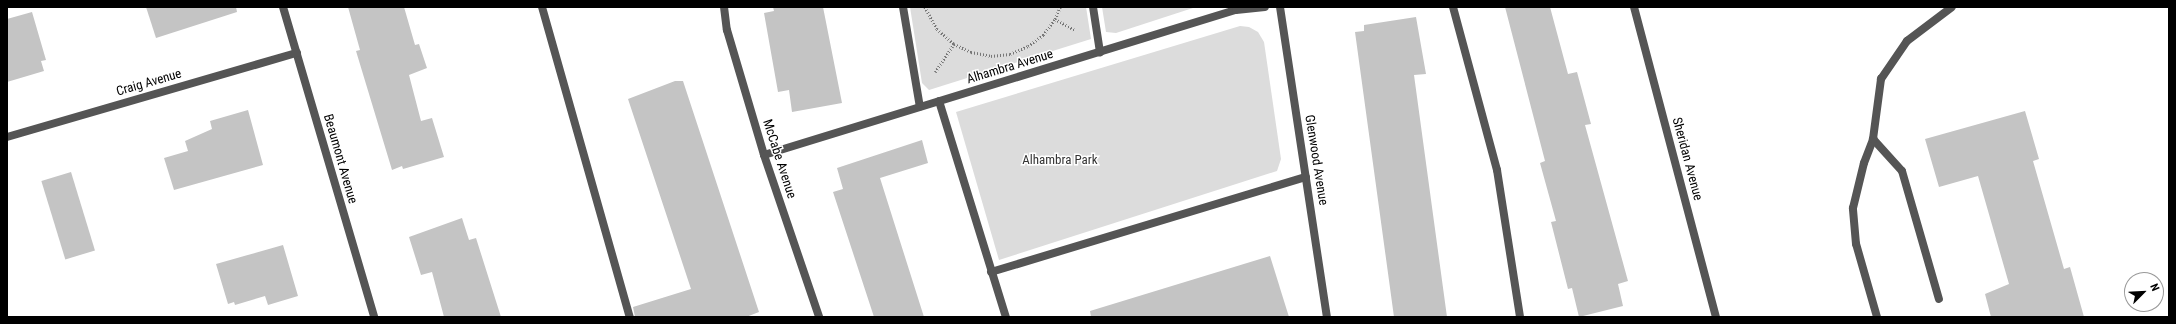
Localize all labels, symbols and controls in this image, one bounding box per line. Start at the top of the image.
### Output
street label: Alhambra Avenue [965,46,1055,88]
street label: Craig Avenue [115,66,183,100]
street label: Beaumont Avenue [320,112,360,206]
street label: Glenwood Avenue [1301,114,1331,206]
street label: Sheridan Avenue [1668,116,1706,202]
street label: McCabe Avenue [759,117,799,201]
park label: Alhambra Park [1022,152,1098,168]
north arrow [2124,272,2164,312]
text: N [2147,282,2162,293]

